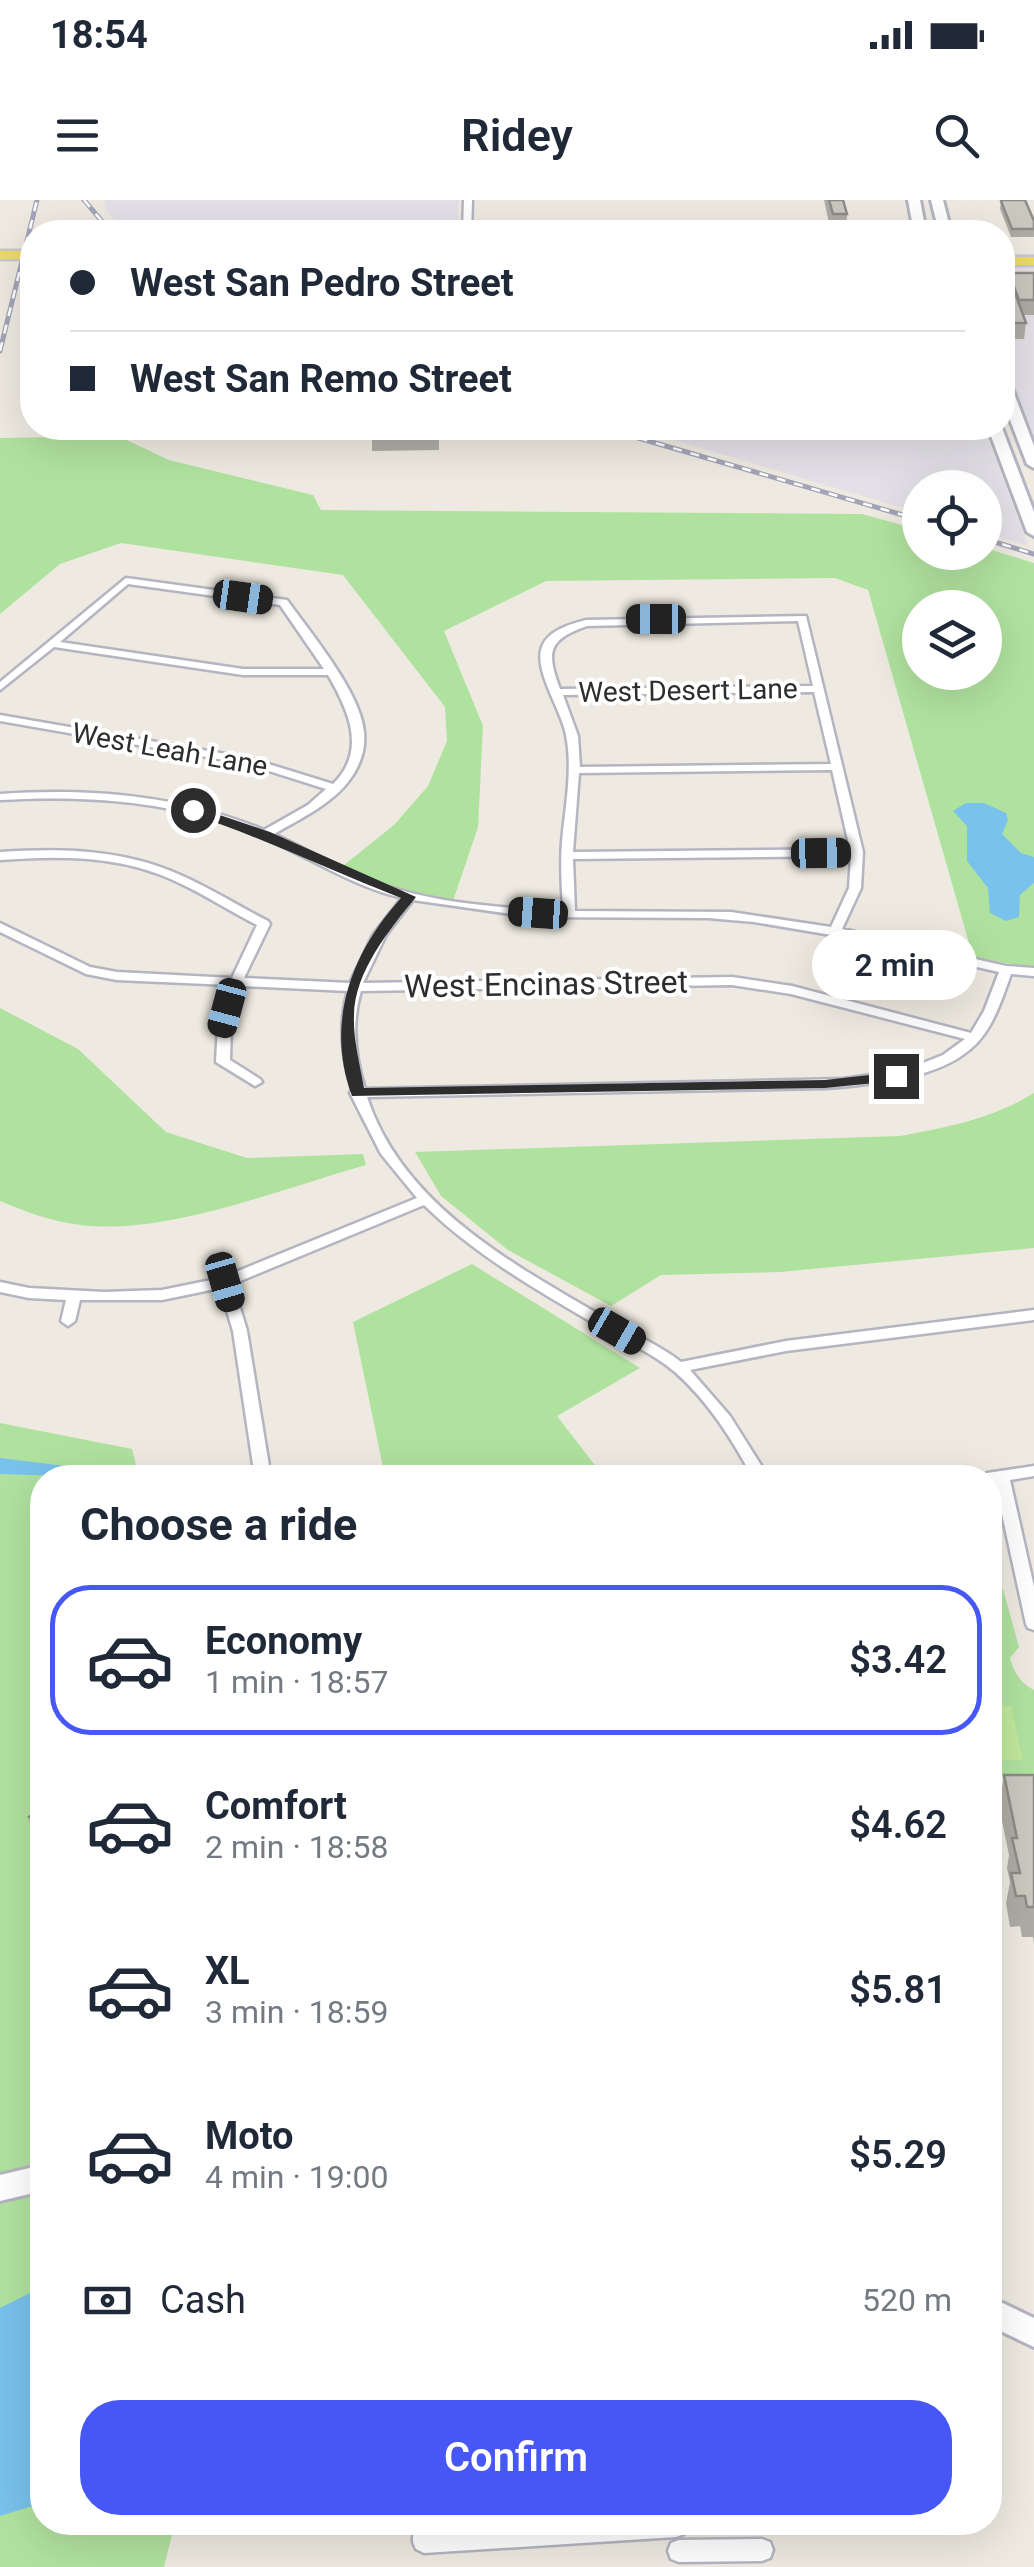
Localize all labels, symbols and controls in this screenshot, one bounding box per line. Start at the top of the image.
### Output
text: 18:54 [50,13,148,57]
icon: menu [50,108,105,163]
icon: search [929,108,984,163]
text: Ridey [461,109,573,162]
text: West San Pedro Street [130,261,514,305]
text: West San Remo Street [130,357,512,401]
map controls [902,470,1002,690]
button: locate [902,470,1002,570]
car [211,578,275,616]
button: layers [902,590,1002,690]
car [626,604,686,634]
street label: West Desert Lane [578,672,798,709]
street label: West Leah Lane [70,716,270,783]
route start [171,788,216,833]
car [791,837,851,869]
car [507,896,569,930]
callout: 2 min [814,931,978,1001]
text: 2 min [854,946,935,984]
street label: West Encinas Street [404,963,688,1005]
car [205,975,249,1041]
route end [874,1054,919,1099]
car [202,1249,248,1315]
car [584,1303,650,1359]
text: Choose a ride [80,1498,357,1551]
icon: car [85,1615,175,1705]
text: Economy [205,1619,362,1663]
text: $3.42 [849,1638,947,1682]
text: 1 min · 18:57 [205,1663,388,1701]
icon: car [85,1780,175,1870]
text: Comfort [205,1784,347,1828]
text: $4.62 [849,1803,947,1847]
text: 2 min · 18:58 [205,1828,388,1866]
icon: car [85,1945,175,2035]
text: XL [205,1949,250,1993]
text: $5.81 [849,1968,947,2012]
text: 3 min · 18:59 [205,1993,388,2031]
icon: car [85,2110,175,2200]
text: Moto [205,2114,294,2158]
text: $5.29 [849,2133,947,2177]
text: 4 min · 19:00 [205,2158,388,2196]
icon: cash [80,2273,135,2328]
text: Cash [160,2278,246,2322]
text: 520 m [862,2281,952,2319]
button: Confirm [80,2400,952,2515]

